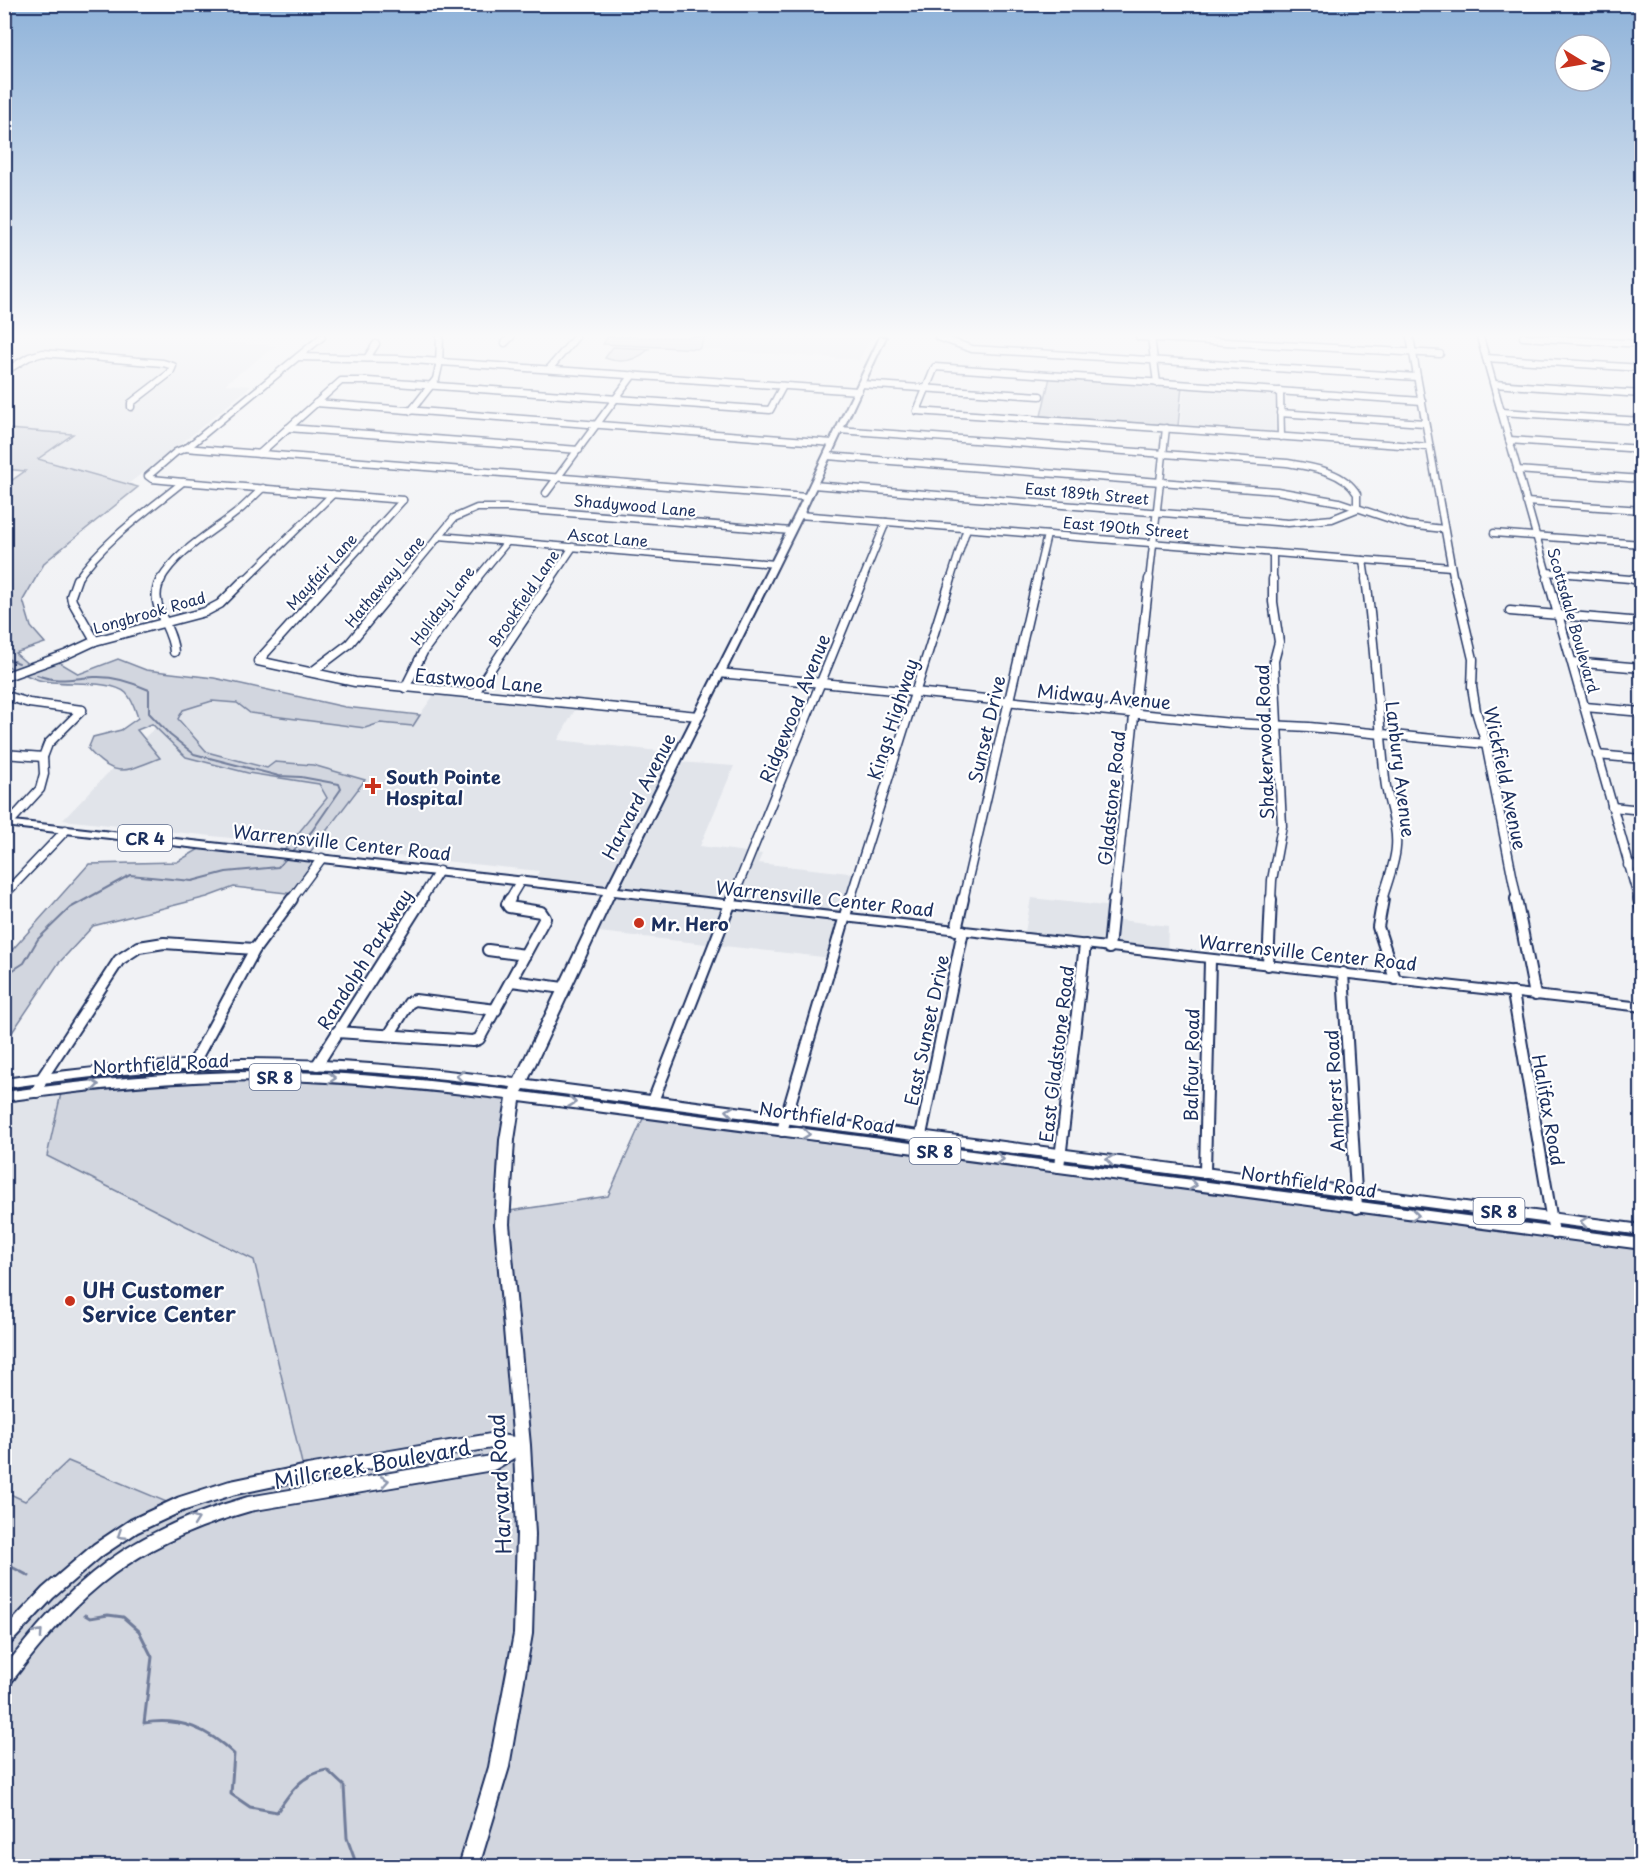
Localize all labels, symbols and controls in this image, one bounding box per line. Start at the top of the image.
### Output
north arrow [1553,33,1613,93]
text: N [1586,58,1612,75]
street label: East 189th Street [1024,476,1150,510]
street label: Shadywood Lane [573,488,697,522]
street label: East 190th Street [1062,510,1190,544]
street label: Ascot Lane [567,522,649,552]
street label: Mayfair Lane [280,527,362,615]
street label: Hathaway Lane [339,530,429,632]
street label: Brookfield Lane [482,544,564,652]
street label: Scottsdale Boulevard [1542,544,1606,696]
street label: Holiday Lane [404,560,480,650]
street label: Longbrook Road [90,585,208,639]
street label: Ridgewood Avenue [752,629,836,786]
street label: Kings Highway [860,655,924,783]
street label: Eastwood Lane [414,661,544,699]
street label: Shakerwood Road [1248,664,1280,820]
street label: Sunset Drive [960,672,1012,786]
street label: Midway Avenue [1036,677,1172,715]
street label: Lanbury Avenue [1379,699,1423,839]
street label: Wickfield Avenue [1478,704,1534,852]
street label: Harvard Avenue [594,728,682,864]
street label: Gladstone Road [1090,729,1132,867]
place label: South Pointe Hospital [386,763,501,811]
marker: South Pointe Hospital [364,777,382,795]
street label: Warrensville Center Road [232,817,452,867]
road number: CR 4 [118,825,172,851]
street label: Warrensville Center Road [715,873,935,923]
street label: Randolph Parkway [310,883,418,1035]
place label: Mr. Hero [651,910,729,937]
marker: Mr. Hero [632,916,646,930]
street label: Warrensville Center Road [1198,927,1418,977]
street label: East Sunset Drive [897,952,955,1108]
street label: East Gladstone Road [1032,964,1080,1144]
street label: Balfour Road [1177,1008,1205,1122]
street label: Amherst Road [1317,1029,1351,1153]
street label: Northfield Road [92,1046,230,1080]
street label: Halifax Road [1526,1052,1572,1168]
road number: SR 8 [250,1064,300,1090]
one-way arrow [455,1070,464,1083]
one-way arrow [327,1072,336,1085]
one-way arrow [90,1079,99,1092]
street label: Northfield Road [757,1094,897,1140]
one-way arrow [567,1096,576,1108]
one-way arrow [725,1105,734,1118]
one-way arrow [802,1127,811,1140]
road number: SR 8 [910,1138,960,1164]
one-way arrow [995,1153,1004,1165]
one-way arrow [1106,1154,1115,1167]
street label: Northfield Road [1239,1158,1379,1204]
one-way arrow [1188,1179,1198,1191]
road number: SR 8 [1474,1198,1524,1224]
one-way arrow [1410,1209,1419,1221]
one-way arrow [1579,1216,1588,1229]
place label: UH Customer Service Center [82,1273,236,1329]
marker: UH Customer Service Center [63,1294,77,1308]
street label: Harvard Road [479,1413,519,1555]
street label: Millcreek Boulevard [271,1430,473,1496]
one-way arrow [381,1475,390,1487]
one-way arrow [189,1514,200,1527]
one-way arrow [117,1527,128,1538]
one-way arrow [32,1629,43,1640]

